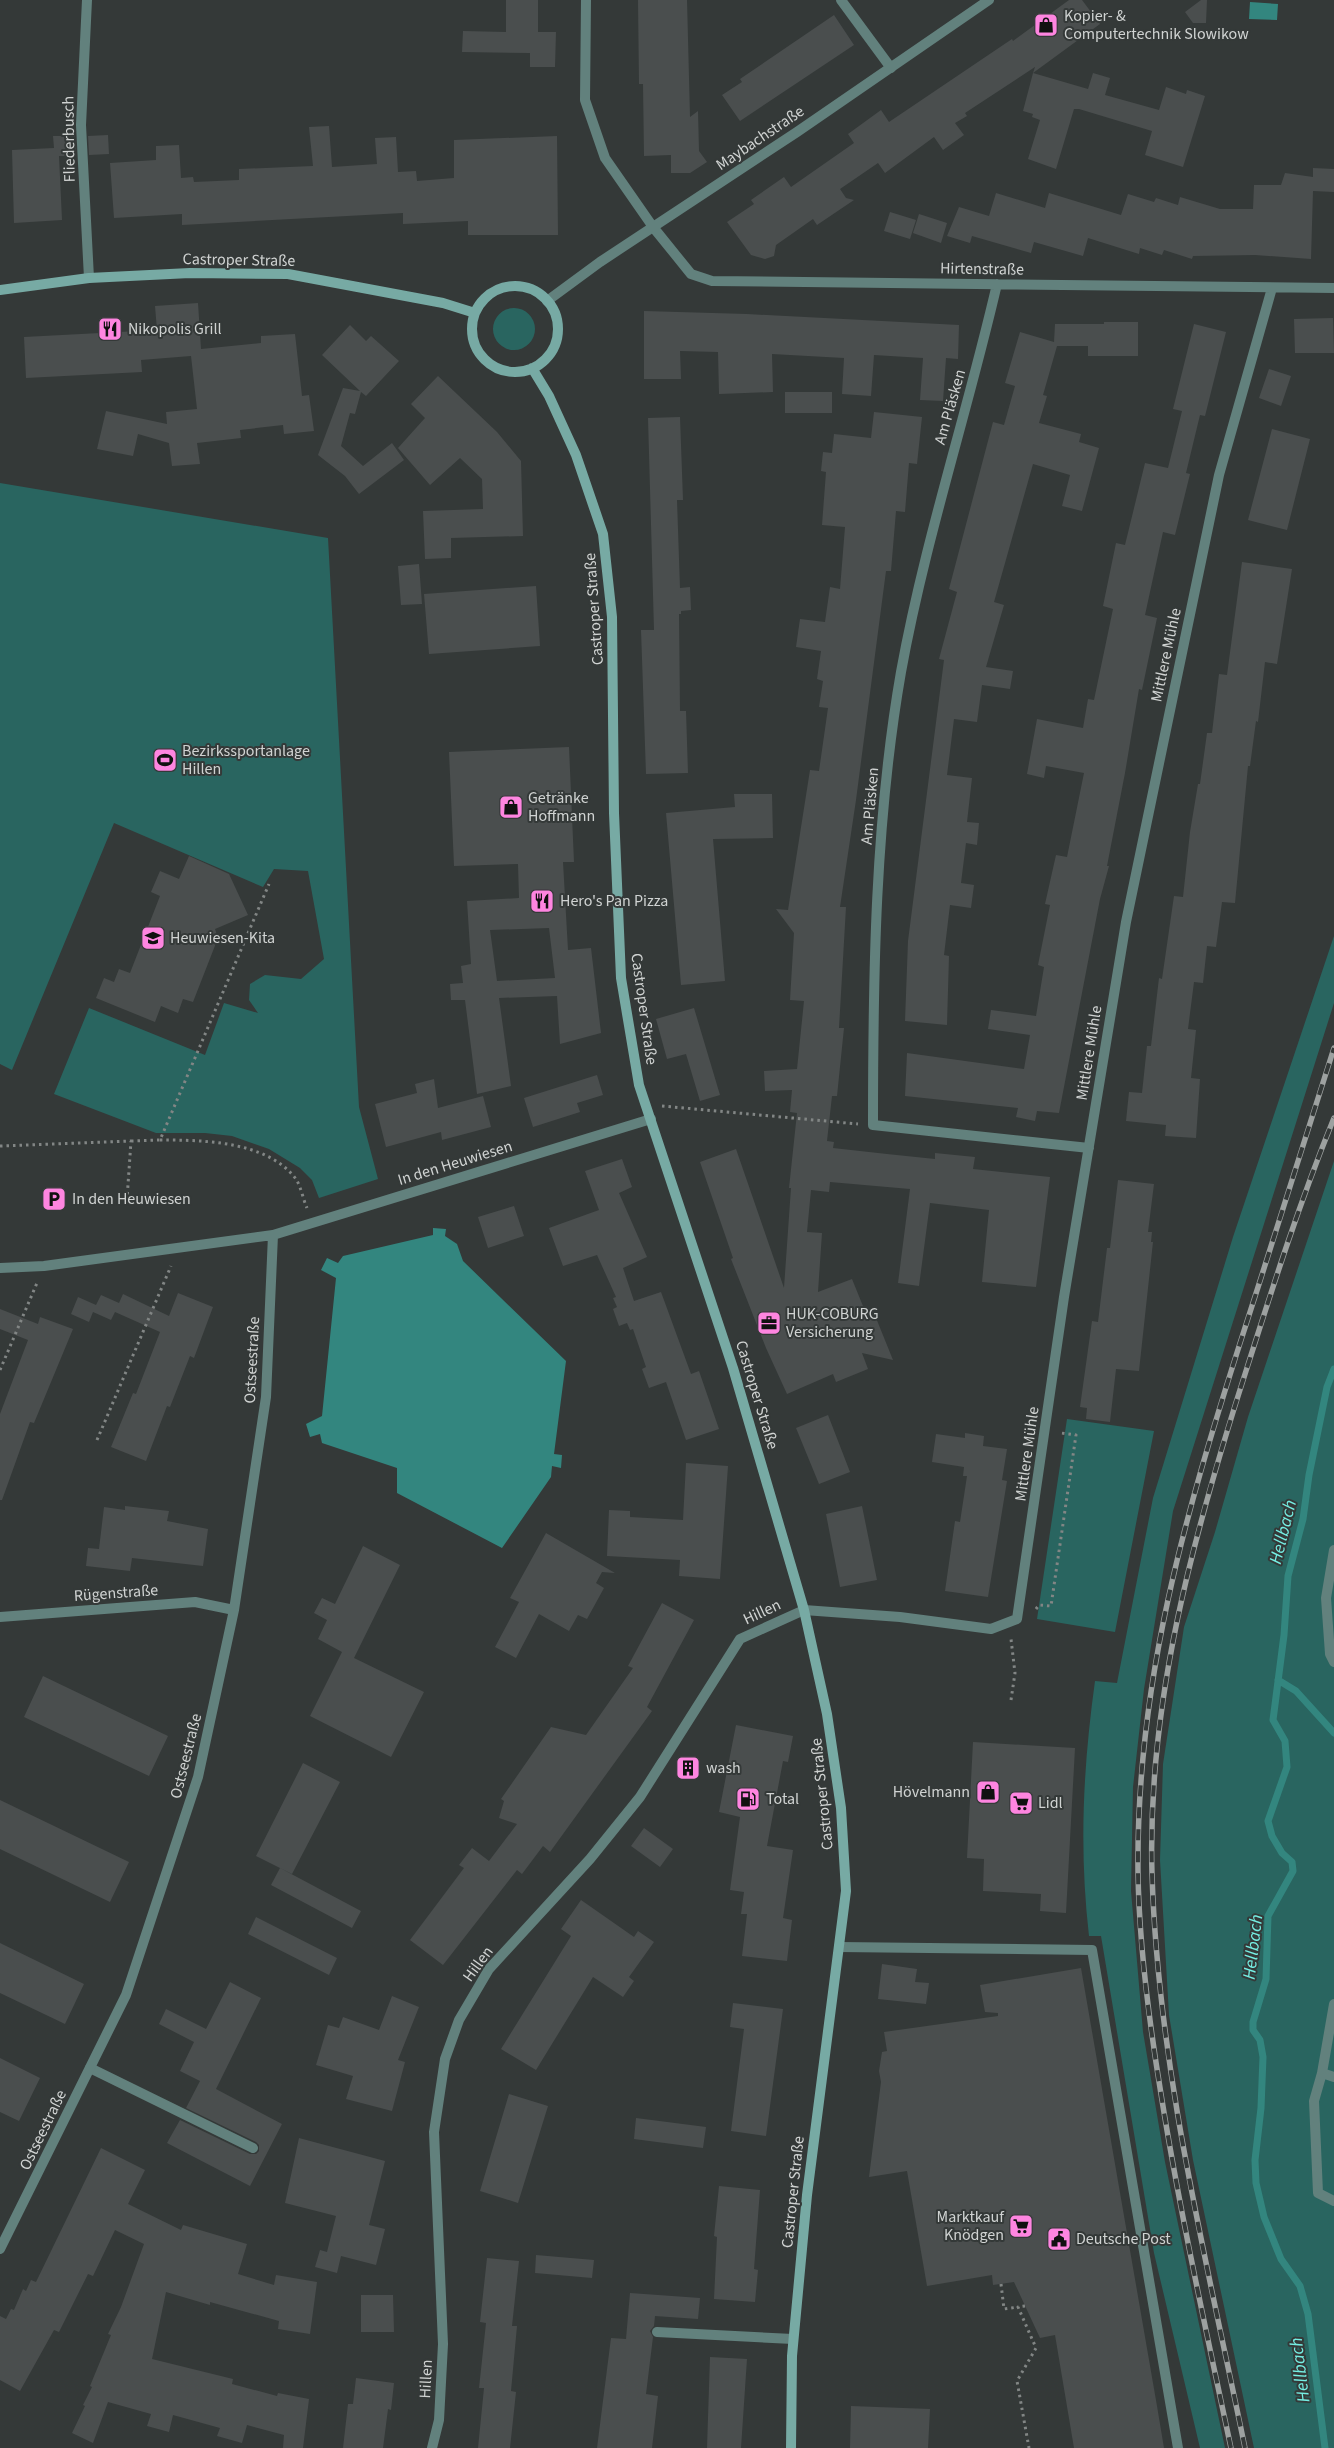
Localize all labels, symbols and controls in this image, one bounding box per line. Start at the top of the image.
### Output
place label: Kopier- & Computertechnik Slowikow [1064,5,1249,45]
shop icon: Kopier- & Computertechnik Slowikow [1033,12,1059,38]
street label: Fliederbusch [57,96,81,182]
street label: Maybachstraße [712,100,808,176]
street label: Castroper Straße [183,248,296,272]
street label: Hirtenstraße [940,257,1024,281]
restaurant icon: Nikopolis Grill [97,316,123,342]
place label: Nikopolis Grill [128,318,222,340]
street label: Am Pläsken [929,367,971,447]
street label: Castroper Straße [579,552,609,666]
street label: Mittlere Mühle [1145,606,1187,704]
place label: Bezirkssportanlage Hillen [182,740,310,780]
sports icon: Bezirkssportanlage Hillen [152,747,178,773]
street label: Am Pläsken [856,767,884,845]
place label: Getränke Hoffmann [528,787,595,827]
shop icon: Getränke Hoffmann [498,794,524,820]
restaurant icon: Hero's Pan Pizza [529,888,555,914]
place label: Hero's Pan Pizza [560,890,668,912]
school or university icon: Heuwiesen-Kita [140,925,166,951]
place label: Heuwiesen-Kita [170,927,275,949]
street label: Castroper Straße [625,952,663,1066]
street label: Mittlere Mühle [1071,1004,1107,1102]
street label: In den Heuwiesen [395,1135,515,1191]
parking icon: In den Heuwiesen [41,1186,67,1212]
place label: In den Heuwiesen [72,1188,191,1210]
place label: HUK-COBURG Versicherung [786,1303,879,1343]
office icon: HUK-COBURG Versicherung [756,1310,782,1336]
street label: Ostseestraße [239,1316,265,1404]
street label: Castroper Straße [730,1338,784,1452]
street label: Mittlere Mühle [1009,1405,1045,1503]
water label: Hellbach [1263,1497,1303,1567]
street label: Rügenstraße [73,1579,159,1607]
street label: Hillen [740,1594,784,1630]
street label: Ostseestraße [165,1711,207,1801]
street label: Castroper Straße [805,1737,839,1851]
building icon: wash [675,1755,701,1781]
place label: wash [706,1757,741,1779]
shop icon: Hövelmann [975,1779,1001,1805]
place label: Hövelmann [893,1781,970,1803]
fuel station icon: Total [735,1786,761,1812]
place label: Total [766,1788,799,1810]
supermarket icon: Lidl [1008,1790,1034,1816]
place label: Lidl [1038,1792,1063,1814]
water label: Hellbach [1237,1913,1269,1981]
street label: Hillen [458,1942,498,1986]
street label: Ostseestraße [14,2086,72,2174]
street label: Castroper Straße [776,2135,810,2249]
place label: Marktkauf Knödgen [937,2206,1005,2246]
supermarket icon: Marktkauf Knödgen [1008,2213,1034,2239]
public building icon: Deutsche Post [1046,2226,1072,2252]
place label: Deutsche Post [1076,2228,1171,2250]
water label: Hellbach [1284,2336,1316,2404]
street label: Hillen [414,2359,438,2399]

